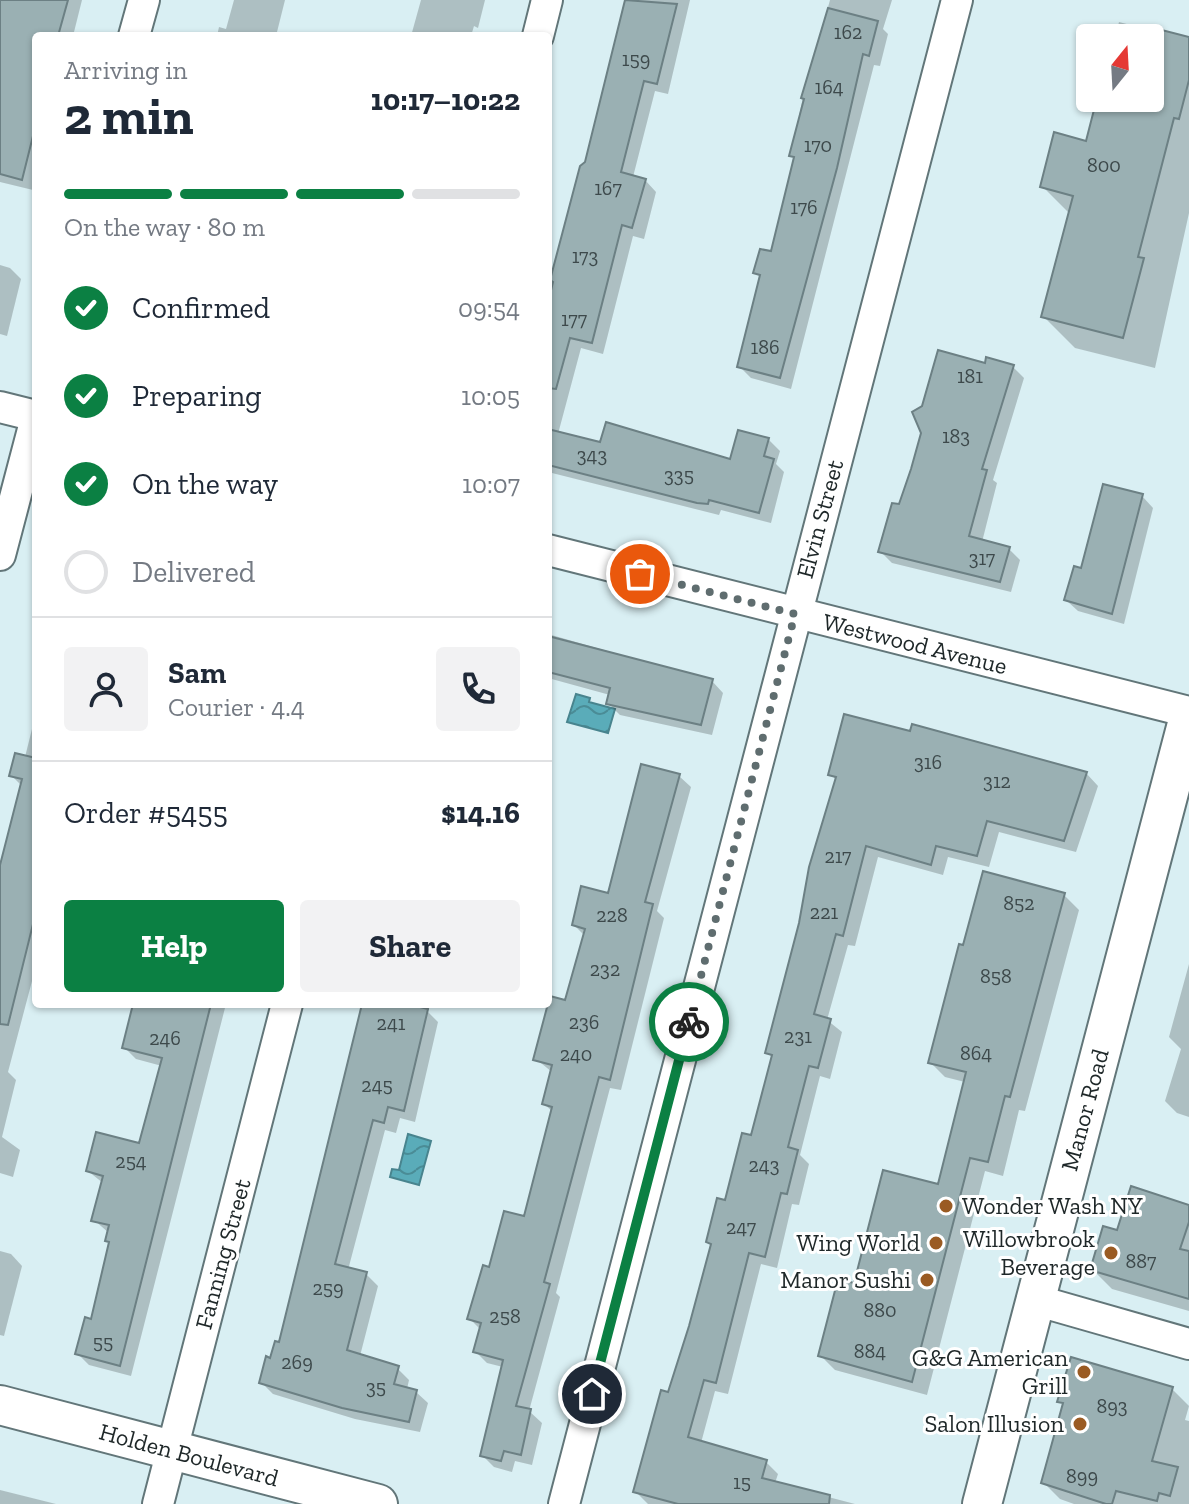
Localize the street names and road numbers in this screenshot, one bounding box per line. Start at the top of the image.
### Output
street label: Elvin Street [790,456,849,581]
street label: Westwood Avenue [820,607,1010,680]
street label: Manor Road [1054,1046,1115,1174]
street label: Fanning Street [189,1175,257,1332]
street label: Holden Boulevard [96,1417,282,1492]

